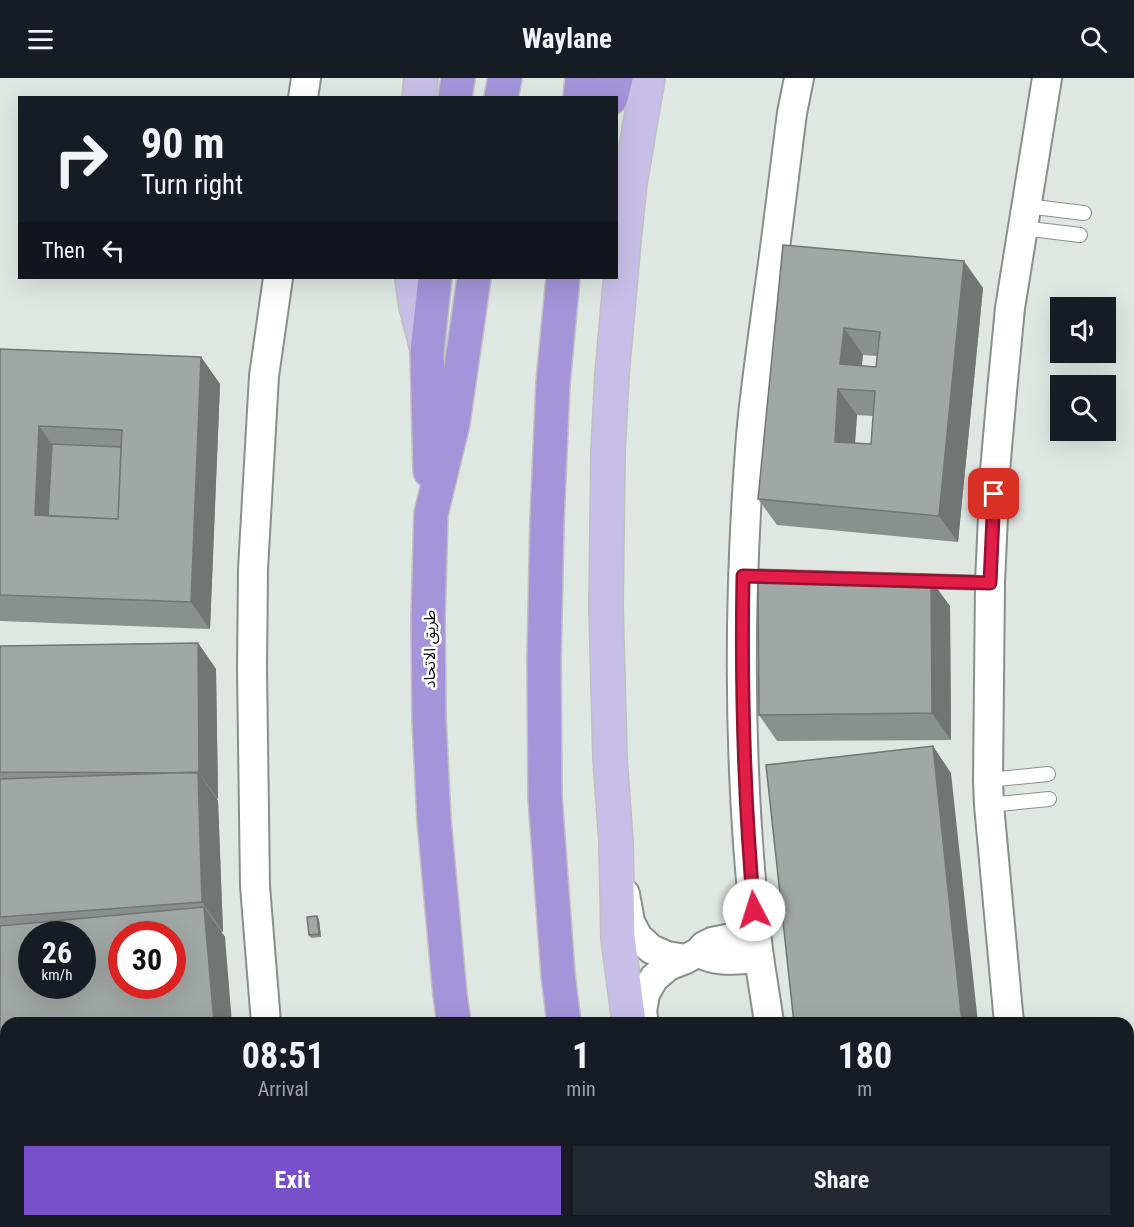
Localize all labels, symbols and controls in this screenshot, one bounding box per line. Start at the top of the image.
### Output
icon: menu [24,23,57,56]
text: Waylane [522,23,612,55]
icon: search [1077,23,1110,56]
text: 90 m [141,119,224,168]
icon: right [42,120,120,198]
text: Turn right [141,169,243,201]
icon: left [97,234,130,267]
text: Then [42,238,85,263]
map controls [1050,297,1116,441]
button: sound [1050,297,1116,363]
button: search [1050,375,1116,441]
pin [968,468,1019,519]
icon: arrive [977,477,1010,510]
street label: طريق الاتحاد [420,610,440,688]
position arrow [722,878,786,942]
speed limit sign: 30 [108,921,186,999]
text: 26 [42,935,72,970]
text: km/h [42,966,72,984]
text: 08:51 [242,1035,324,1077]
text: 1 [572,1035,590,1077]
text: 180 [838,1035,892,1077]
text: Arrival [258,1077,309,1101]
text: min [566,1077,596,1101]
text: m [857,1077,872,1101]
button: Exit [24,1146,561,1215]
button: Share [573,1146,1110,1215]

